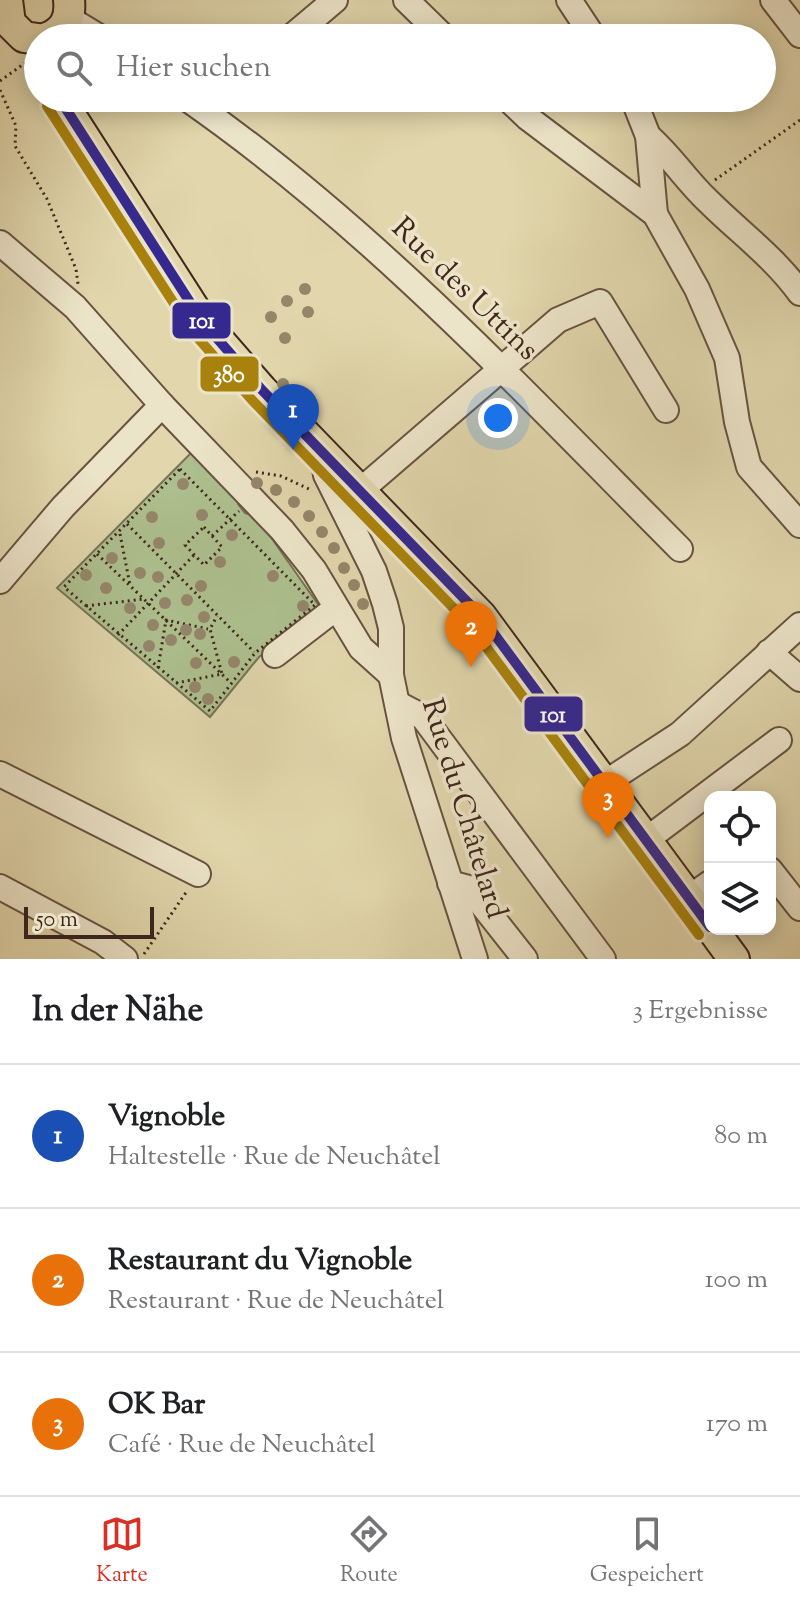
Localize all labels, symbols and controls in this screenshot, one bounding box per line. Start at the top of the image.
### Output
search box [24,24,776,112]
icon: search [52,46,96,90]
text: Hier suchen [116,47,271,90]
street label: Rue des Uttins [381,208,547,372]
line badge: 101 [171,301,232,340]
text: 101 [189,307,216,339]
line badge: 380 [199,355,260,393]
text: 380 [213,361,245,393]
pin: 1 [267,384,319,450]
your location [478,398,518,438]
pin: 2 [445,601,497,667]
street label: Rue du Châtelard [409,694,517,924]
line badge: 101 [523,695,584,733]
text: 101 [540,701,567,733]
pin: 3 [582,772,634,838]
map controls [704,791,776,935]
button: locate [704,791,776,863]
button: layers [704,863,776,935]
scale bar [24,903,154,939]
text: 50 m [36,905,78,937]
text: In der Nähe [32,987,203,1036]
text: 3 Ergebnisse [633,993,768,1030]
text: Vignoble [108,1096,225,1139]
text: 1 [54,1118,62,1155]
text: 80 m [714,1118,768,1155]
text: Haltestelle · Rue de Neuchâtel [108,1139,441,1176]
text: Restaurant du Vignoble [108,1240,412,1283]
text: 2 [52,1262,64,1299]
text: 100 m [705,1262,768,1299]
text: Restaurant · Rue de Neuchâtel [108,1283,444,1320]
text: OK Bar [108,1384,205,1427]
text: 3 [53,1406,63,1443]
text: 170 m [706,1406,768,1443]
text: Café · Rue de Neuchâtel [108,1427,376,1464]
tab: Karte [96,1512,148,1592]
tab: Route [340,1512,398,1592]
tab: Gespeichert [590,1512,704,1592]

